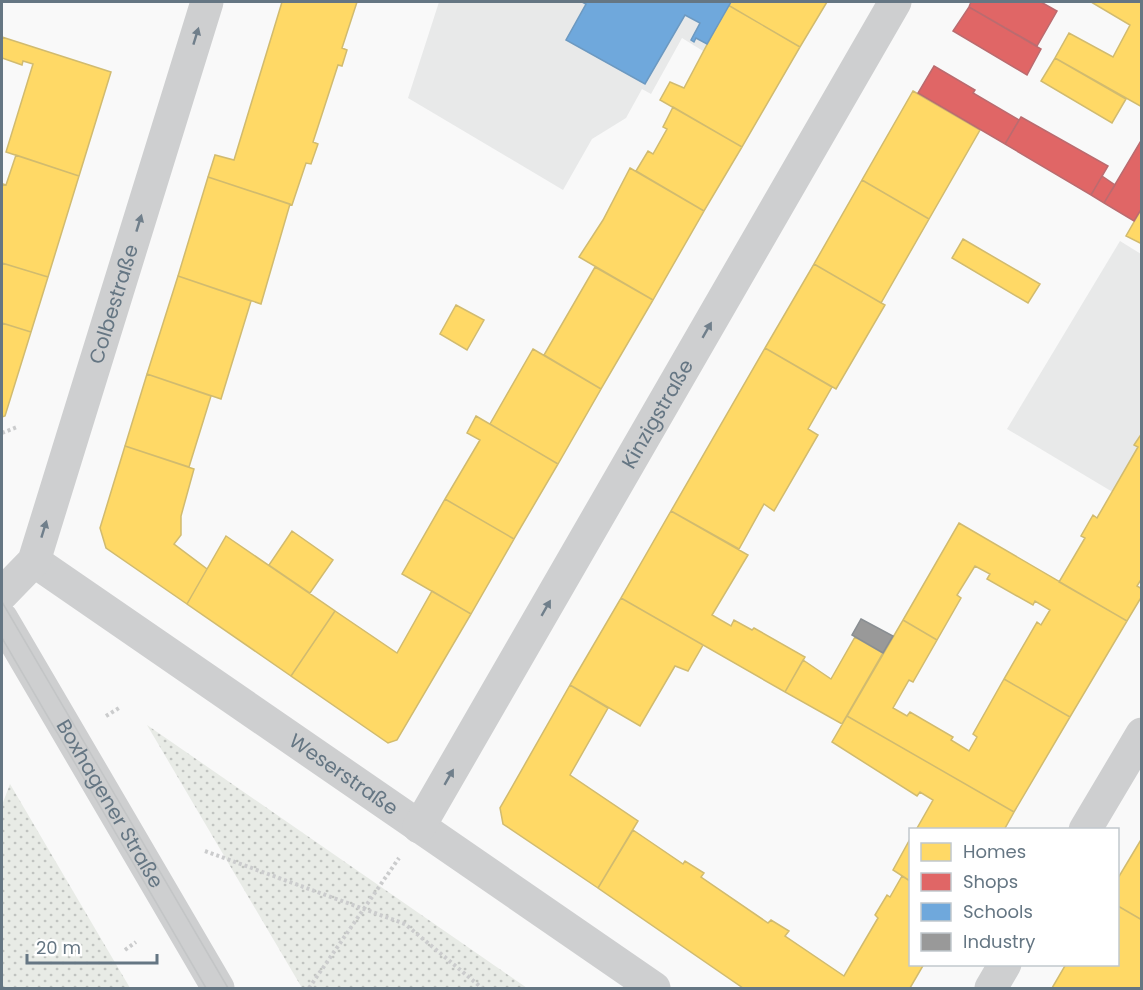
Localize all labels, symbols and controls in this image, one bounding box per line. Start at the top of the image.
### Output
one-way arrow [192,27,201,45]
one-way arrow [135,214,144,232]
street label: Colbestraße [82,241,145,367]
one-way arrow [701,322,712,338]
street label: Kinzigstraße [615,354,700,474]
one-way arrow [39,520,49,538]
one-way arrow [541,600,552,616]
street label: Boxhagener Straße [50,714,170,893]
street label: Weserstraße [283,727,404,822]
one-way arrow [443,769,454,785]
legend [909,828,1119,966]
text: Homes [963,839,1026,864]
text: Shops [963,869,1018,894]
text: Schools [963,899,1033,924]
scale bar [27,927,158,965]
text: Industry [963,929,1035,954]
text: 20 m [36,935,81,960]

